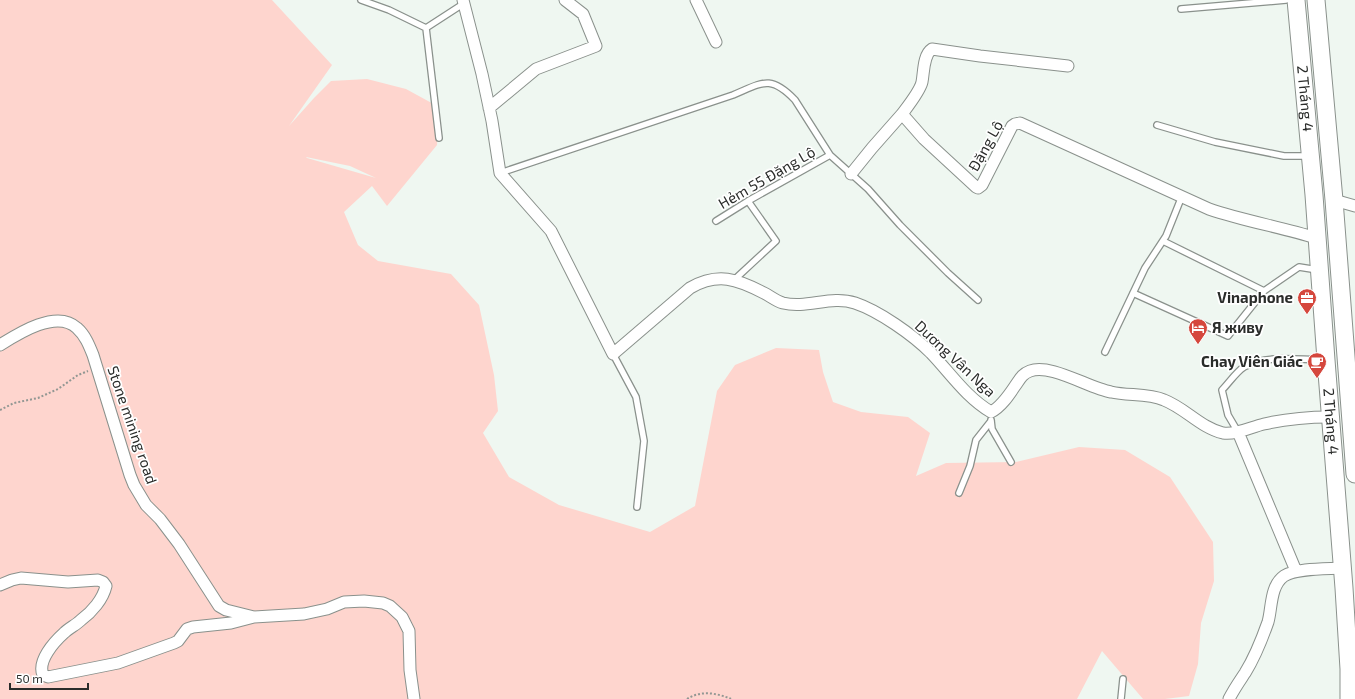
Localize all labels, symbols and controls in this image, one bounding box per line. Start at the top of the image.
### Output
street label: 2 Tháng 4 [1294,64,1318,133]
street label: Đặng Lộ [964,117,1006,174]
street label: Hẻm 55 Đặng Lộ [715,142,818,212]
office icon: Vinaphone [1296,287,1318,315]
place label: Vinaphone [1217,288,1293,306]
street label: Dương Vân Nga [912,316,1000,400]
hotel icon: Я живу [1187,317,1209,345]
place label: Я живу [1212,318,1264,336]
cafe icon: Chay Viên Giác [1306,351,1328,379]
place label: Chay Viên Giác [1201,352,1303,371]
street label: Stone mining road [104,363,162,486]
street label: 2 Tháng 4 [1320,387,1343,455]
scale bar [10,665,88,691]
text: 50 m [16,671,43,685]

